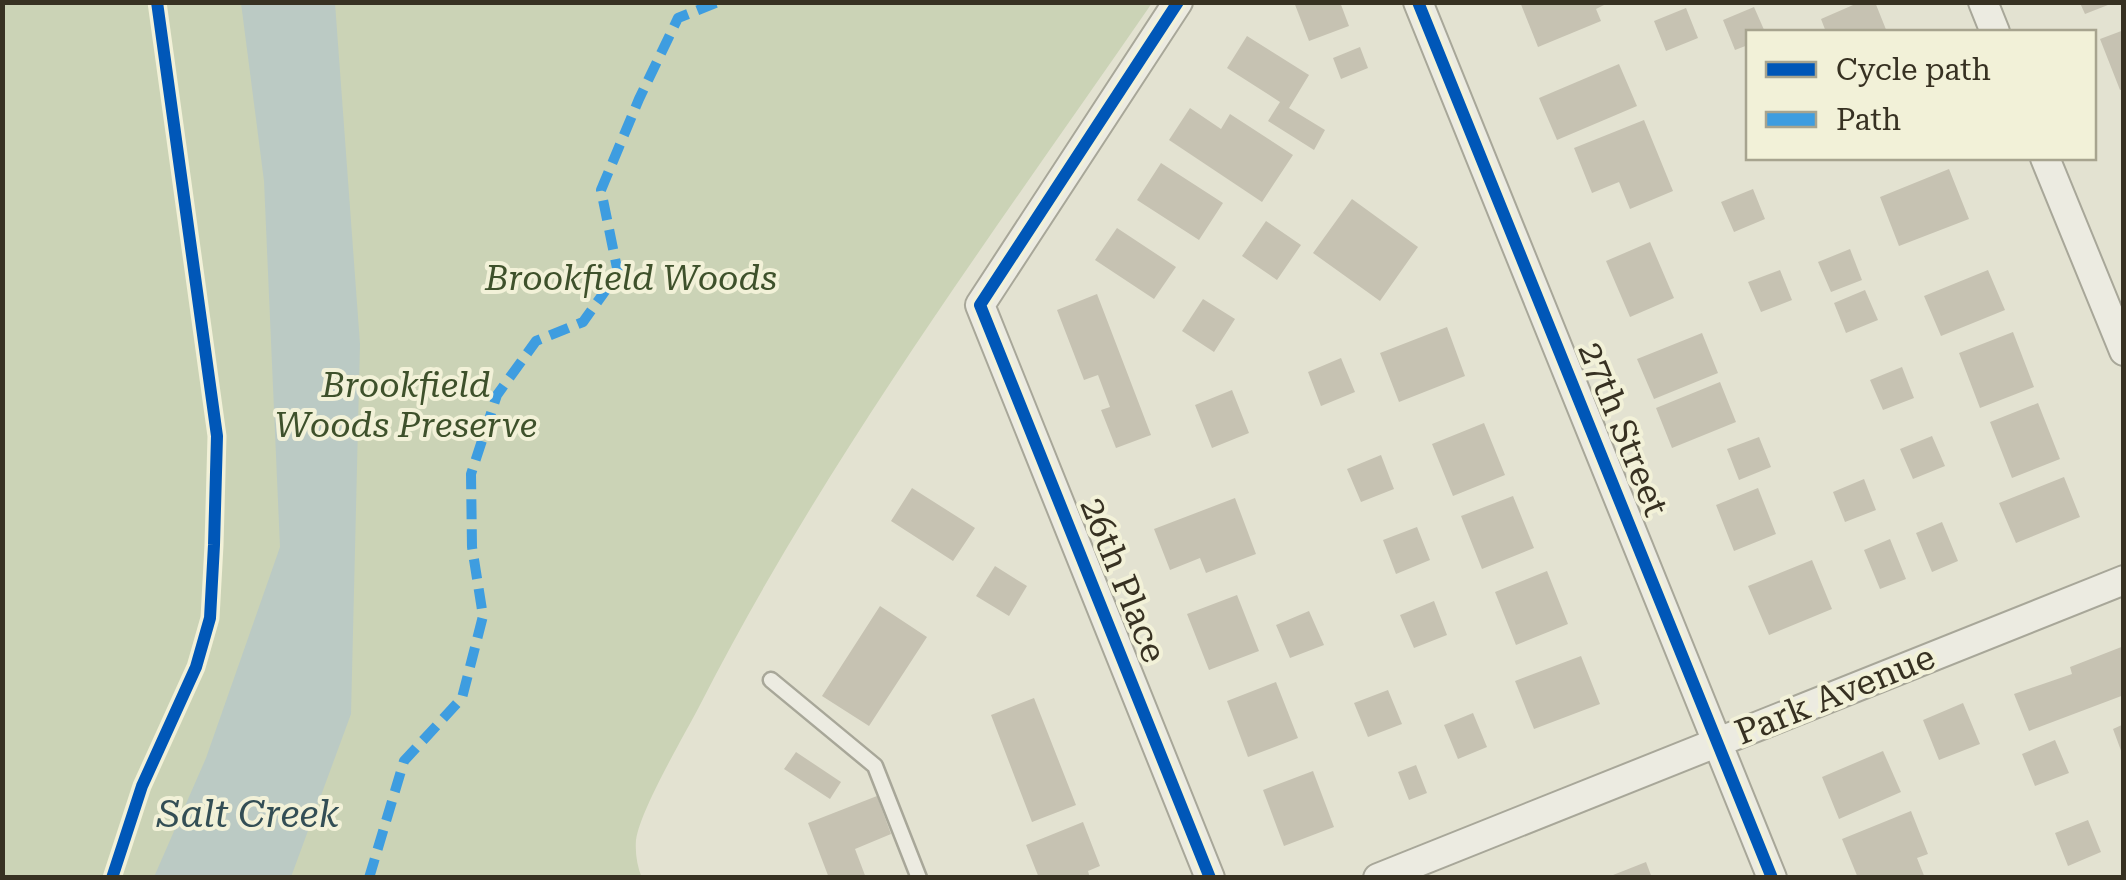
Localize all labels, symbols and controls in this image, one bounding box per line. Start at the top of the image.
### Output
legend [1746,30,2096,160]
text: Cycle path [1836,52,1991,87]
text: Path [1836,102,1901,137]
park label: Brookfield Woods [484,258,777,299]
street label: 27th Street [1570,336,1676,522]
park label: Brookfield Woods Preserve [275,365,537,446]
street label: 26th Place [1071,492,1175,668]
street label: Park Avenue [1729,636,1941,754]
water label: Salt Creek [156,792,339,836]

